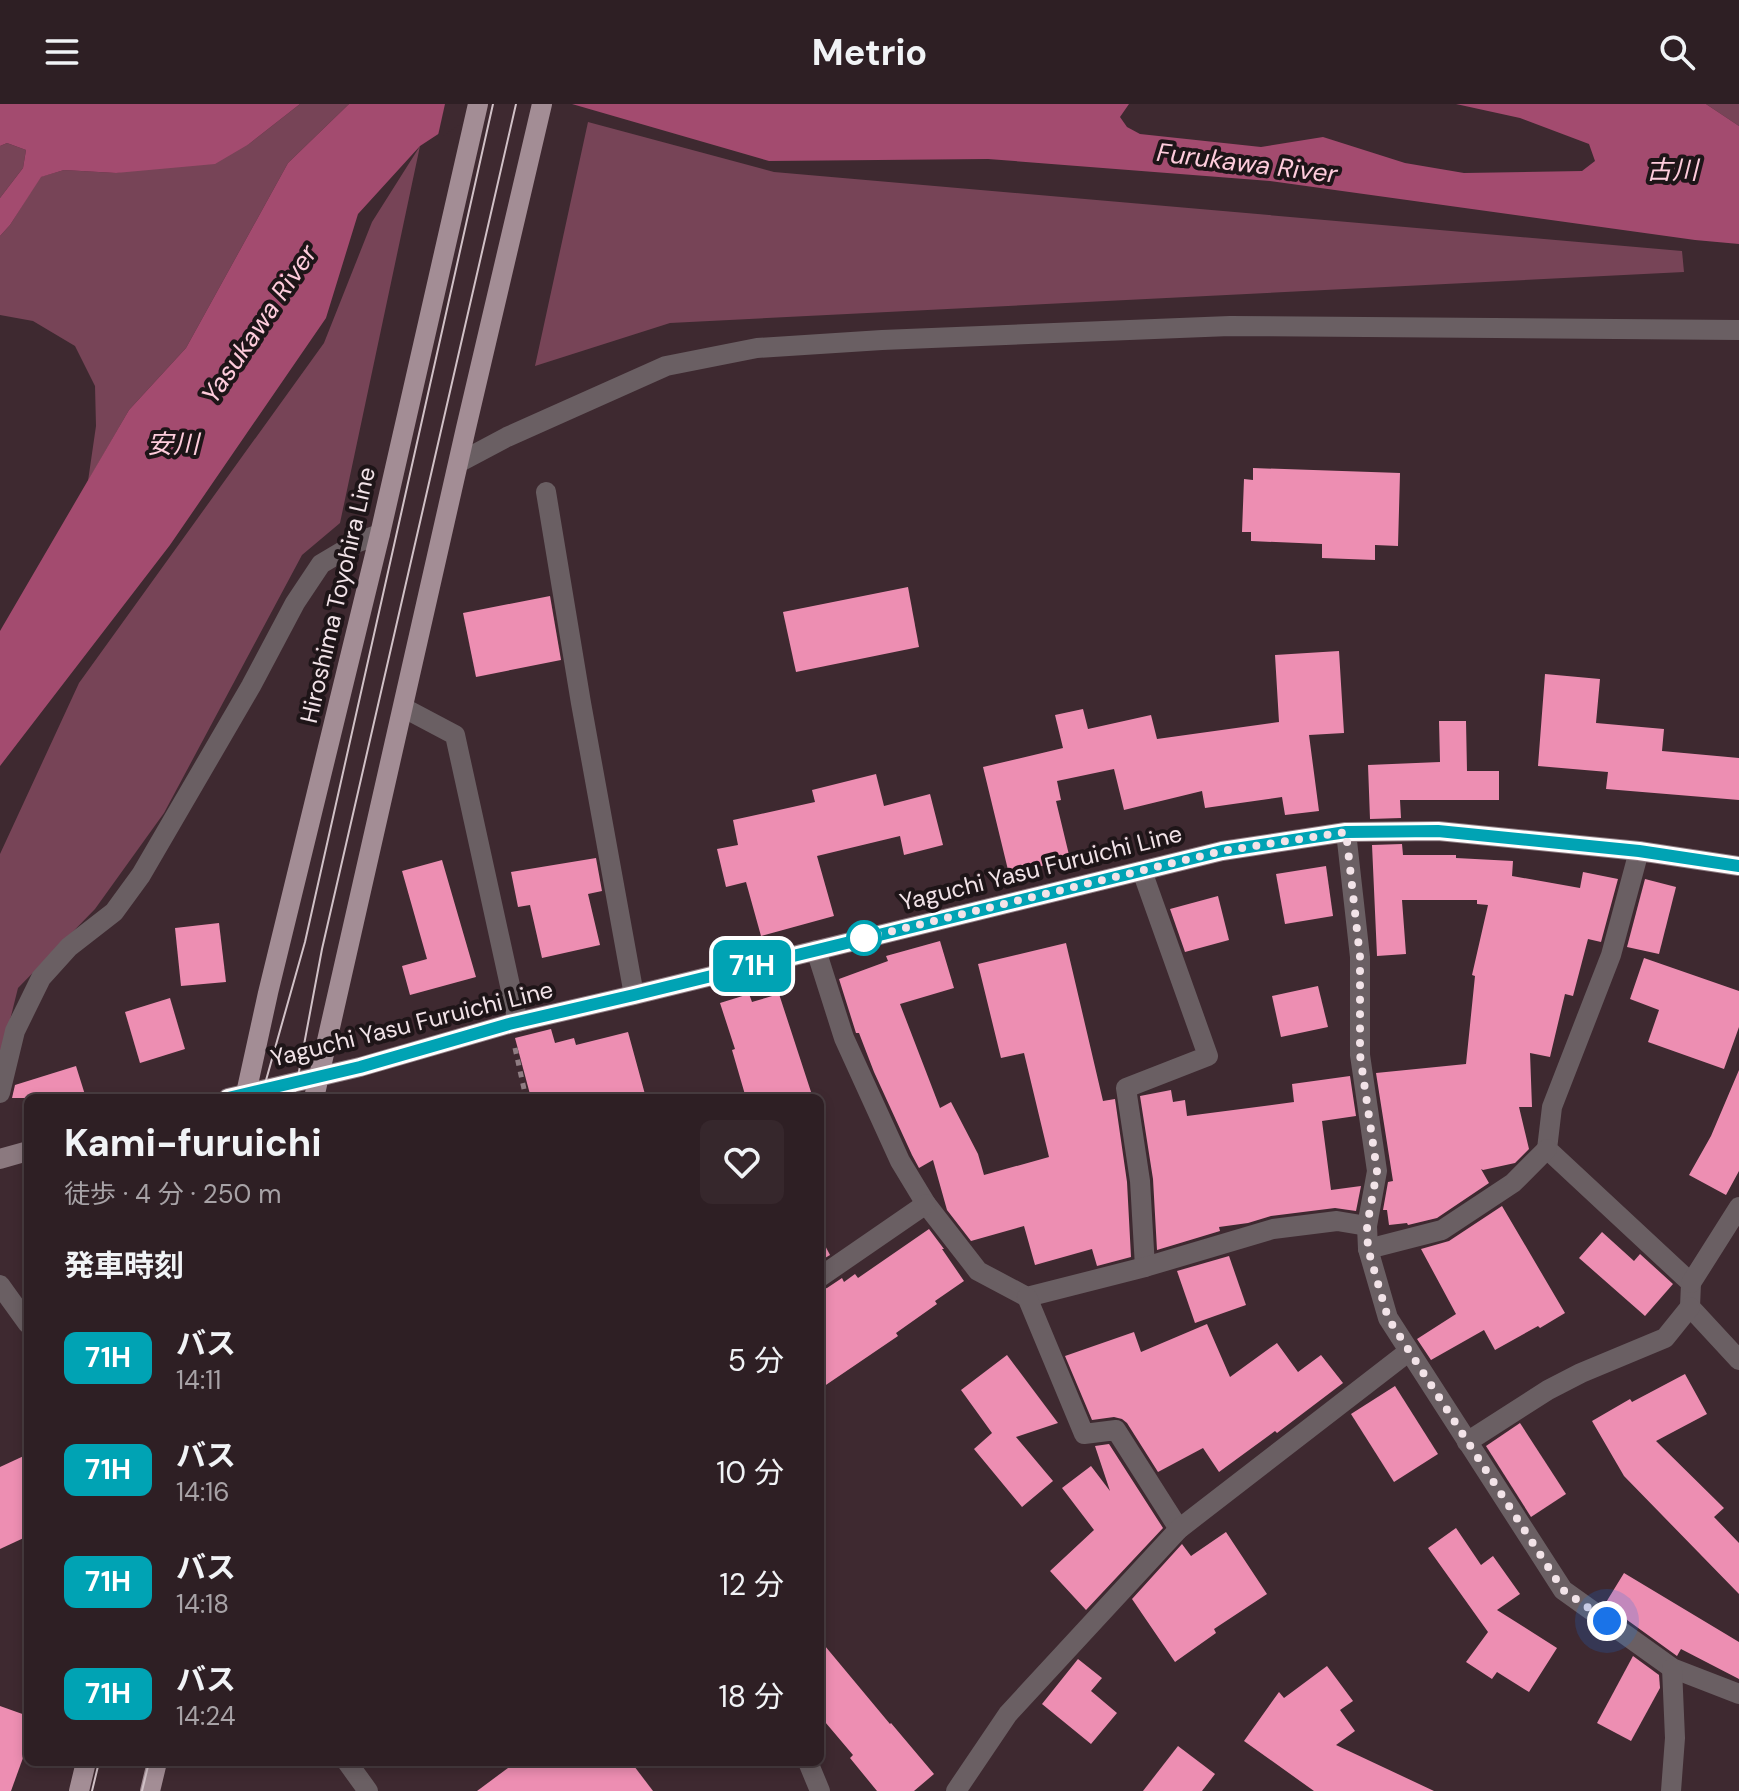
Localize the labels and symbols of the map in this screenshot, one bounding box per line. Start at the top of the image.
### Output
water label: Furukawa River [1155,135,1340,191]
water label: 古川 [1646,153,1701,187]
water label: Yasukawa River [193,237,325,410]
water label: 安川 [147,427,202,461]
street label: Hiroshima Toyohira Line [293,464,382,726]
street label: Yaguchi Yasu Furuichi Line [896,817,1185,918]
unlabelled marker [847,921,881,955]
line badge: 71H [706,940,798,992]
street label: Yaguchi Yasu Furuichi Line [267,973,556,1074]
your location [1587,1601,1627,1641]

